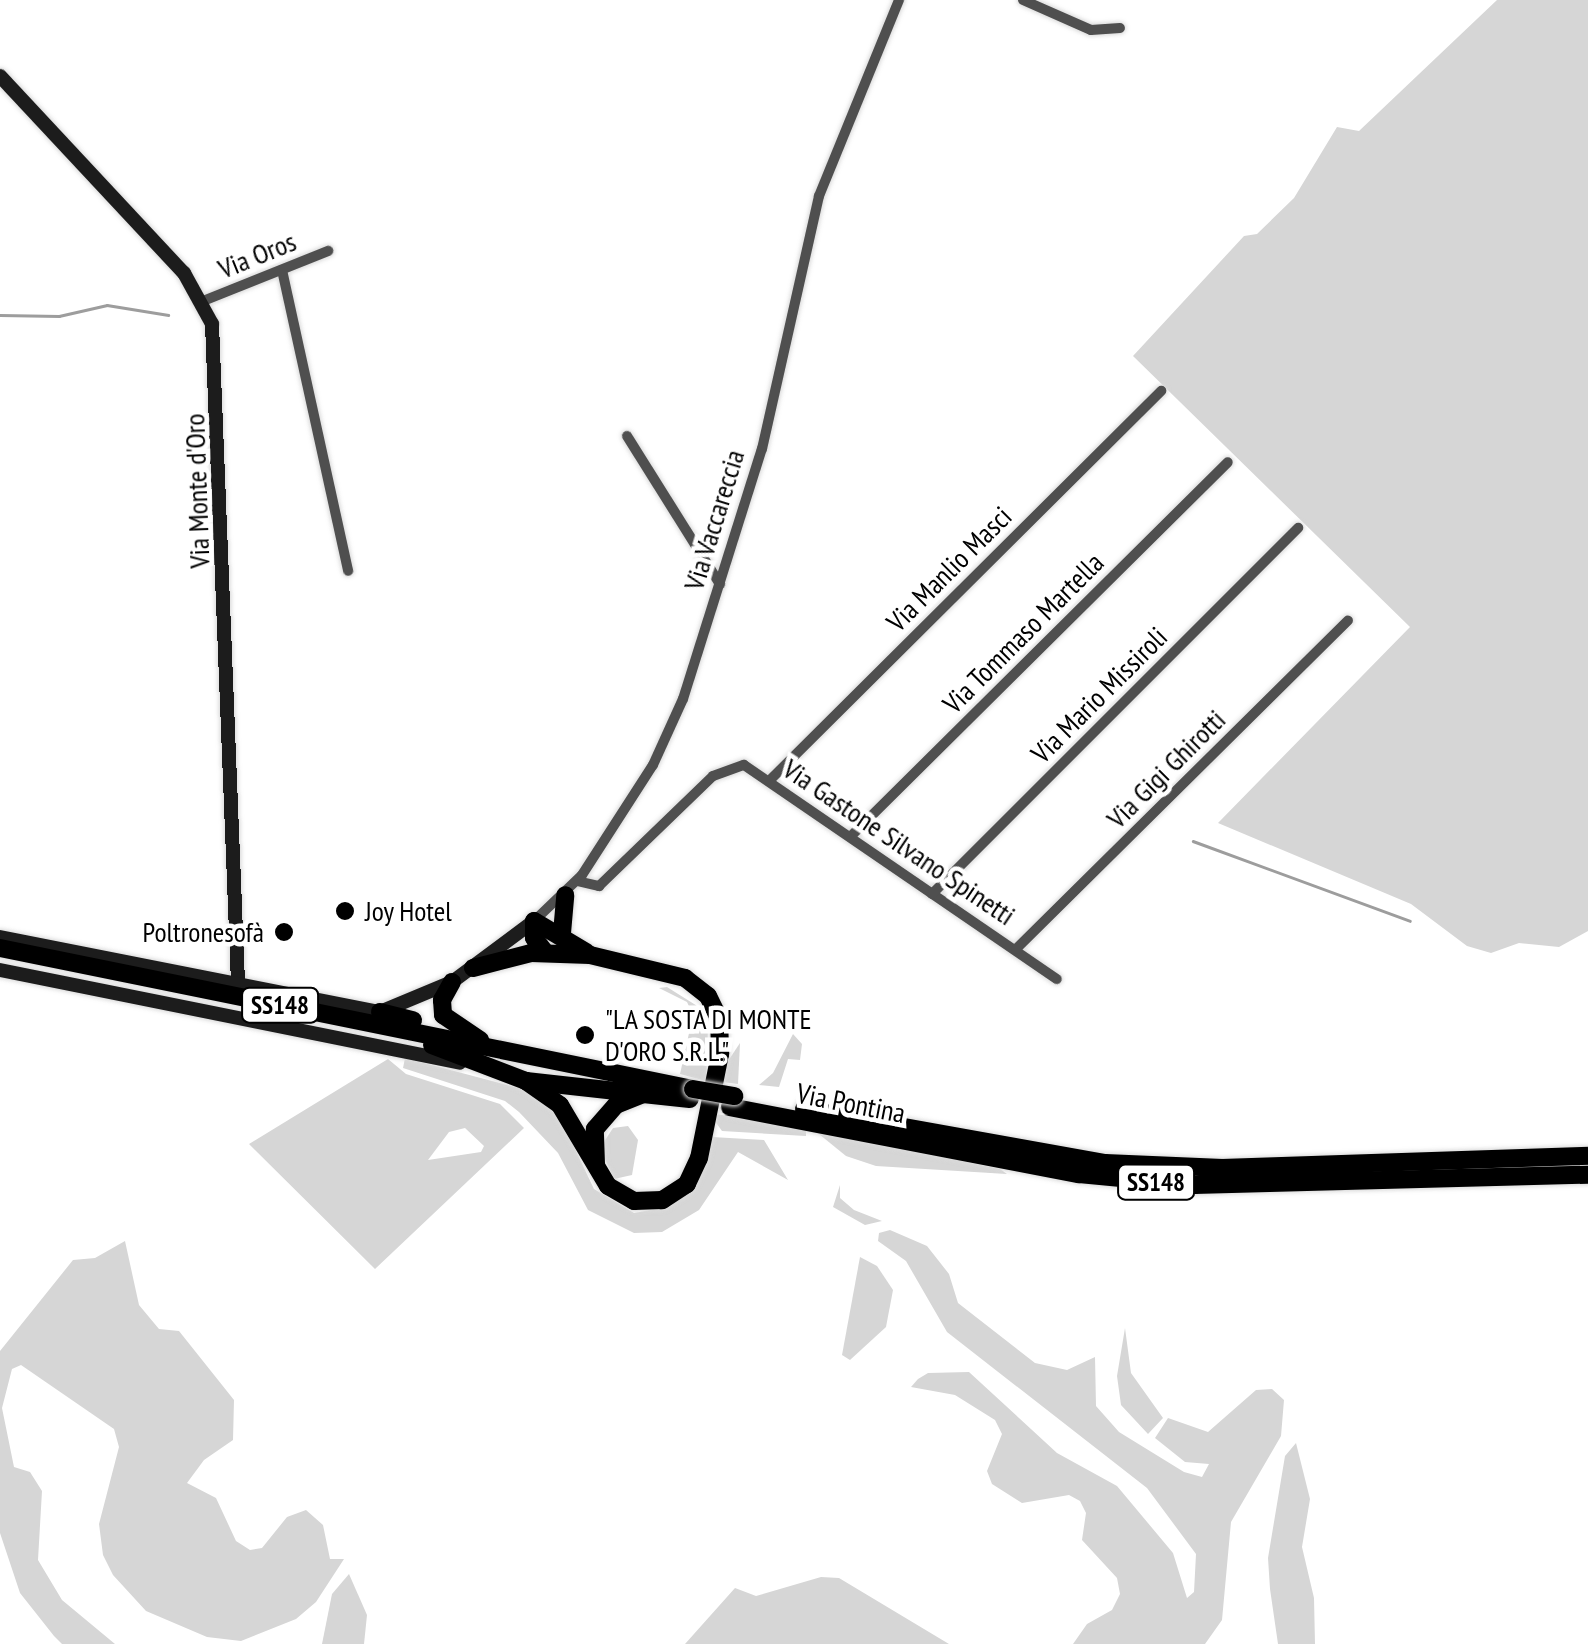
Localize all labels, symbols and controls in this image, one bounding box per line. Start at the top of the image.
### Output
street label: Via Oros [213,224,301,286]
street label: Via Monte d'Oro [178,413,216,569]
street label: Via Vaccareccia [677,445,751,595]
street label: Via Manlio Masci [880,500,1018,638]
street label: Via Tommaso Martella [936,546,1110,720]
street label: Via Mario Missiroli [1024,620,1174,770]
street label: Via Gigi Ghirotti [1100,703,1232,835]
street label: Via Gastone Silvano Spinetti [777,752,1021,932]
place label: Joy Hotel [365,894,453,928]
marker: Joy Hotel [334,900,356,922]
place label: Poltronesofà [143,915,264,949]
marker: Poltronesofà [273,921,295,943]
road number: SS148 [240,985,320,1025]
place label: "LA SOSTA DI MONTE D'ORO S.R.L." [605,1002,813,1068]
marker: "LA SOSTA DI MONTE D'ORO S.R.L." [574,1024,596,1046]
street label: Via Pontina [794,1076,908,1130]
road number: SS148 [1116,1162,1196,1202]

